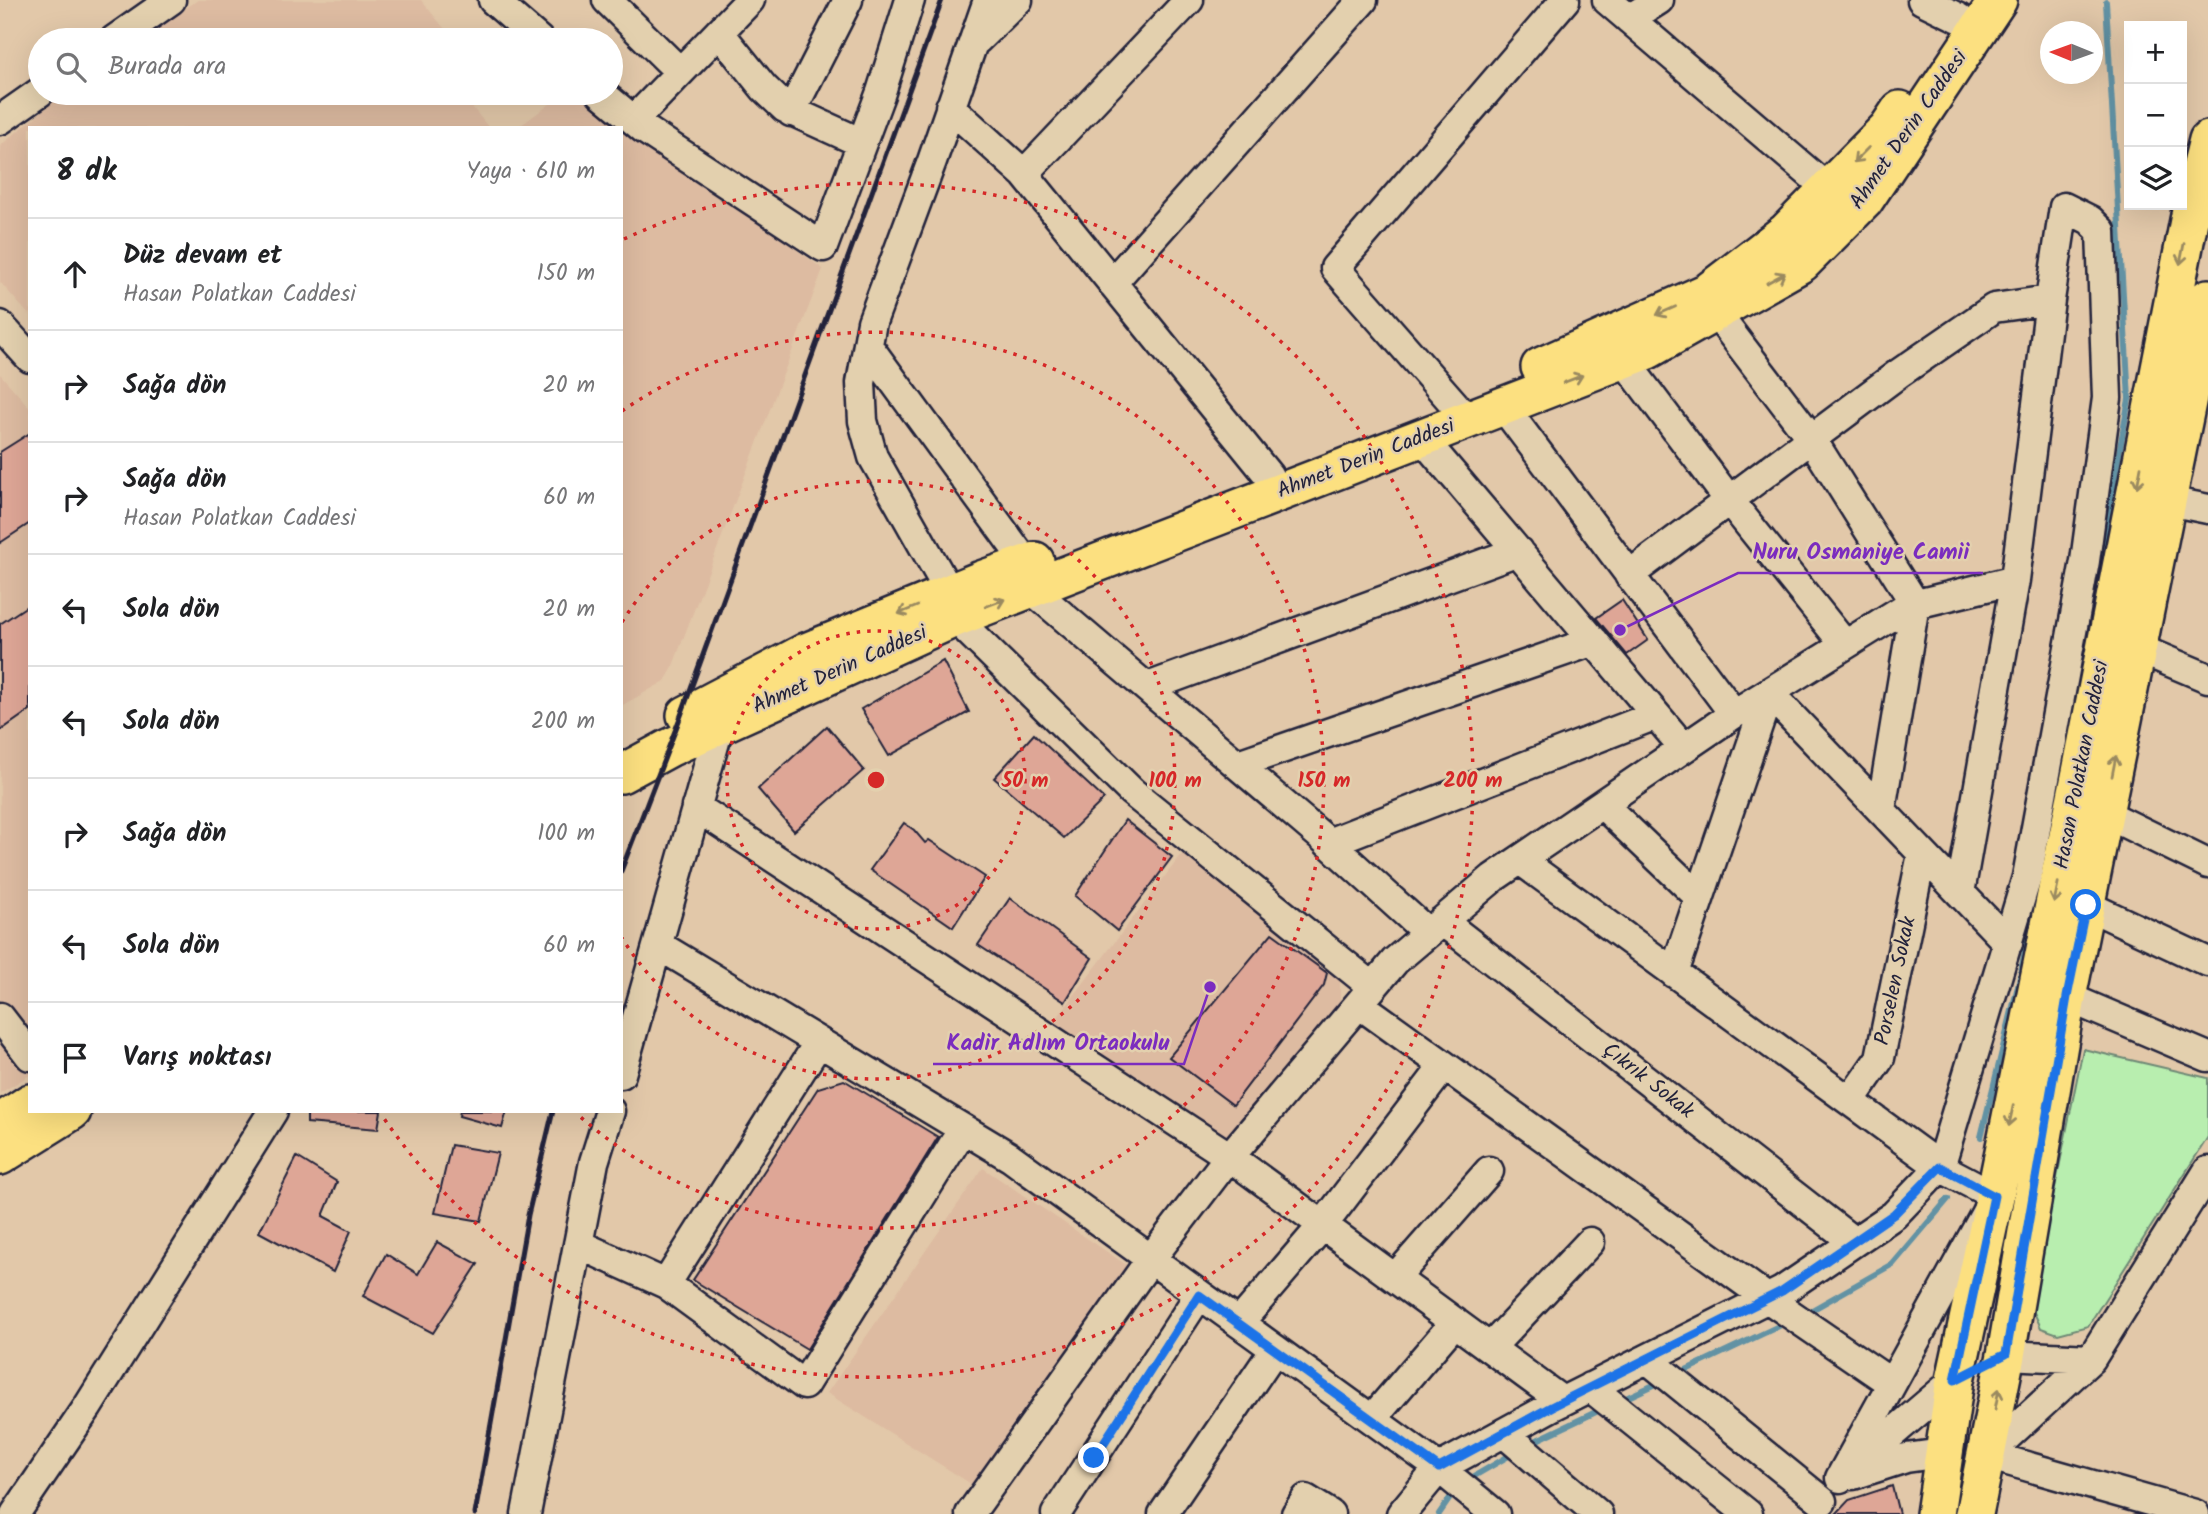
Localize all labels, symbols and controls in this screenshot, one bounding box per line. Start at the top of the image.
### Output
north arrow [2040,21,2103,84]
map controls [2124,21,2187,210]
button: + [2124,21,2187,84]
search box [28,28,623,105]
street label: Ahmet Derin Caddesi [1842,43,1977,216]
text: Burada ara [108,46,226,88]
icon: search [52,48,90,86]
button: − [2124,84,2187,147]
one-way arrow [1853,147,1870,164]
button: layers [2124,147,2187,210]
text: 8 dk [56,148,116,196]
text: Yaya · 610 m [466,154,595,190]
text: Düz devam et [123,235,282,277]
one-way arrow [2175,242,2188,265]
icon: ahead [56,255,94,293]
text: 150 m [536,256,595,292]
one-way arrow [1765,271,1785,285]
text: Hasan Polatkan Caddesi [123,277,356,313]
one-way arrow [1656,305,1677,318]
text: Sağa dön [123,365,226,407]
icon: right [56,367,94,405]
text: 20 m [543,368,595,404]
one-way arrow [1561,372,1583,385]
street label: Ahmet Derin Caddesi [1272,410,1461,508]
text: Sağa dön [123,459,226,501]
one-way arrow [2131,465,2145,488]
icon: right [56,479,94,517]
text: 60 m [543,480,595,516]
text: Hasan Polatkan Caddesi [123,501,356,537]
callout: Nuru Osmaniye Camii [1738,529,1983,573]
text: Nuru Osmaniye Camii [1752,535,1971,571]
text: Sola dön [123,589,220,631]
icon: left [56,591,94,629]
text: 20 m [543,592,595,628]
one-way arrow [983,595,1005,608]
one-way arrow [897,605,919,618]
street label: Ahmet Derin Caddesi [747,616,934,723]
street label: Hasan Polatkan Caddesi [2046,657,2119,872]
text: Sola dön [123,701,220,743]
icon: left [56,703,94,741]
text: 200 m [531,704,595,740]
one-way arrow [2107,755,2121,778]
text: 50 m [1001,765,1048,798]
text: 100 m [1148,765,1202,798]
text: 150 m [1297,765,1351,798]
text: 200 m [1443,765,1503,798]
centre of rings [864,768,888,792]
text: Sağa dön [123,813,226,855]
icon: right [56,815,94,853]
text: 100 m [537,816,595,852]
one-way arrow [2049,881,2063,904]
route start [2070,889,2101,920]
street label: Porselen Sokak [1866,914,1926,1048]
text: Sola dön [123,925,220,967]
icon: left [56,927,94,965]
text: 60 m [543,928,595,964]
callout: Kadir Adlım Ortaokulu [933,1020,1184,1064]
text: Kadir Adlım Ortaokulu [947,1026,1170,1062]
street label: Çıkrık Sokak [1595,1034,1701,1128]
text: Varış noktası [123,1037,271,1079]
icon: arrive [56,1039,94,1077]
one-way arrow [2003,1104,2017,1127]
one-way arrow [1991,1388,2005,1411]
route end [1078,1442,1109,1473]

